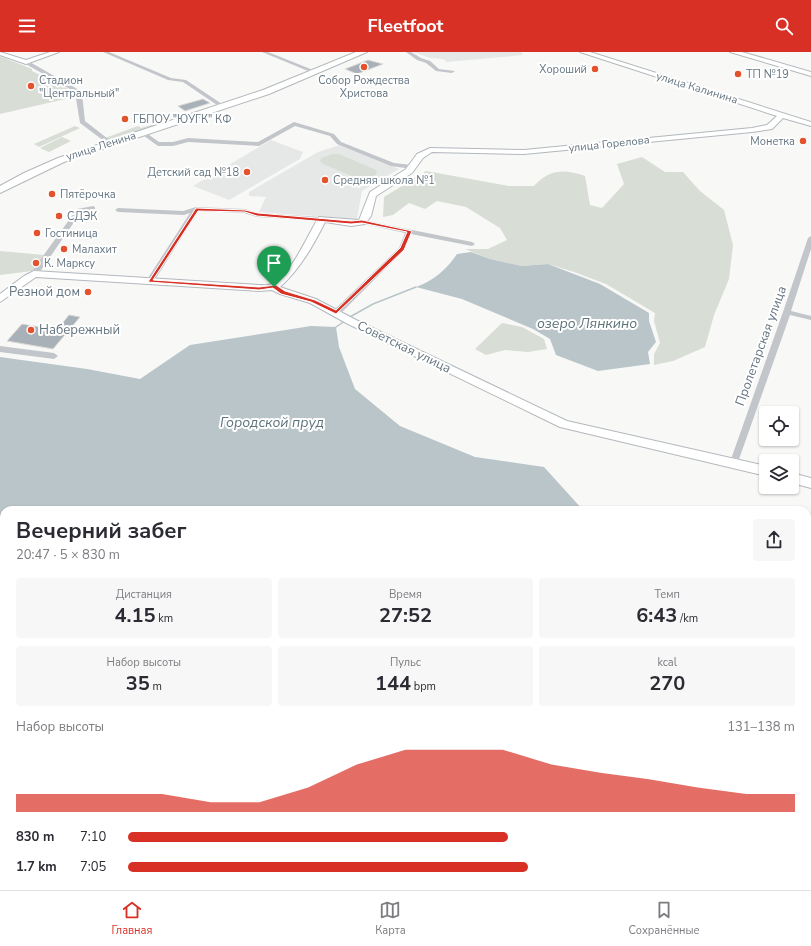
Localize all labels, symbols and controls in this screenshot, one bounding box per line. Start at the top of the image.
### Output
text: Fleetfoot [368,14,444,38]
icon: menu [16,15,38,37]
icon: search [773,15,795,37]
marker: Собор Рождества Христова [359,62,369,72]
place label: Хороший [539,62,587,77]
marker: Хороший [590,64,600,74]
place label: ТП №19 [746,67,789,82]
street label: улица Калинина [654,68,740,108]
marker: ТП №19 [733,69,743,79]
place label: Стадион "Центральный" [39,73,119,101]
place label: Собор Рождества Христова [318,73,410,101]
marker: Стадион "Центральный" [26,81,36,91]
place label: ГБПОУ "ЮУГК" КФ [133,112,231,127]
marker: ГБПОУ "ЮУГК" КФ [120,114,130,124]
street label: улица Ленина [64,128,138,164]
street label: улица Горелова [568,132,650,156]
place label: Монетка [750,134,795,149]
marker: Монетка [798,136,808,146]
place label: Детский сад №18 [147,165,239,180]
marker: Детский сад №18 [242,167,252,177]
place label: Средняя школа №1 [333,173,435,188]
marker: Средняя школа №1 [320,175,330,185]
place label: Пятёрочка [60,187,116,202]
marker: Пятёрочка [47,189,57,199]
place label: СДЭК [67,209,97,224]
marker: СДЭК [54,211,64,221]
place label: Гостиница [45,226,98,241]
marker: Гостиница [32,228,42,238]
place label: Малахит [72,242,117,257]
marker: Малахит [59,244,69,254]
pin [257,246,291,287]
icon: arrive [263,252,285,274]
place label: К. Марксу [44,256,95,271]
marker: К. Марксу [31,258,41,268]
place label: Резной дом [9,283,80,301]
street label: Пролетарская улица [731,284,791,408]
marker: Резной дом [83,287,93,297]
water label: озеро Лянкино [537,314,637,333]
street label: Советская улица [354,316,454,378]
place label: Набережный [39,321,120,339]
marker: Набережный [26,325,36,335]
map controls [759,406,799,494]
button: locate [759,406,799,446]
water label: Городской пруд [220,413,324,432]
button: layers [759,454,799,494]
text: Вечерний забег [16,516,187,546]
button: share [753,519,795,561]
text: 20:47 · 5 × 830 m [16,546,120,564]
text: Дистанция [116,587,172,602]
text: Время [389,587,422,602]
text: Темп [654,587,680,602]
text: 4.15 [114,602,155,629]
text: 27:52 [379,602,432,629]
text: 6:43 [636,602,677,629]
text: km [155,611,173,626]
text: /km [677,611,698,626]
text: Набор высоты [107,655,181,670]
text: Пульс [390,655,421,670]
text: kcal [657,655,677,670]
text: 35 [126,670,150,697]
text: 144 [375,670,411,697]
text: 270 [649,670,685,697]
text: m [150,679,162,694]
text: bpm [411,679,436,694]
text: Набор высоты [16,718,104,736]
text: 131–138 m [727,718,795,736]
text: 830 m [16,828,54,846]
text: 7:10 [80,828,106,846]
text: 1.7 km [16,858,57,876]
text: 7:05 [80,858,106,876]
tab: Главная [111,899,152,938]
tab: Карта [375,899,406,938]
tab: Сохранённые [628,899,700,938]

